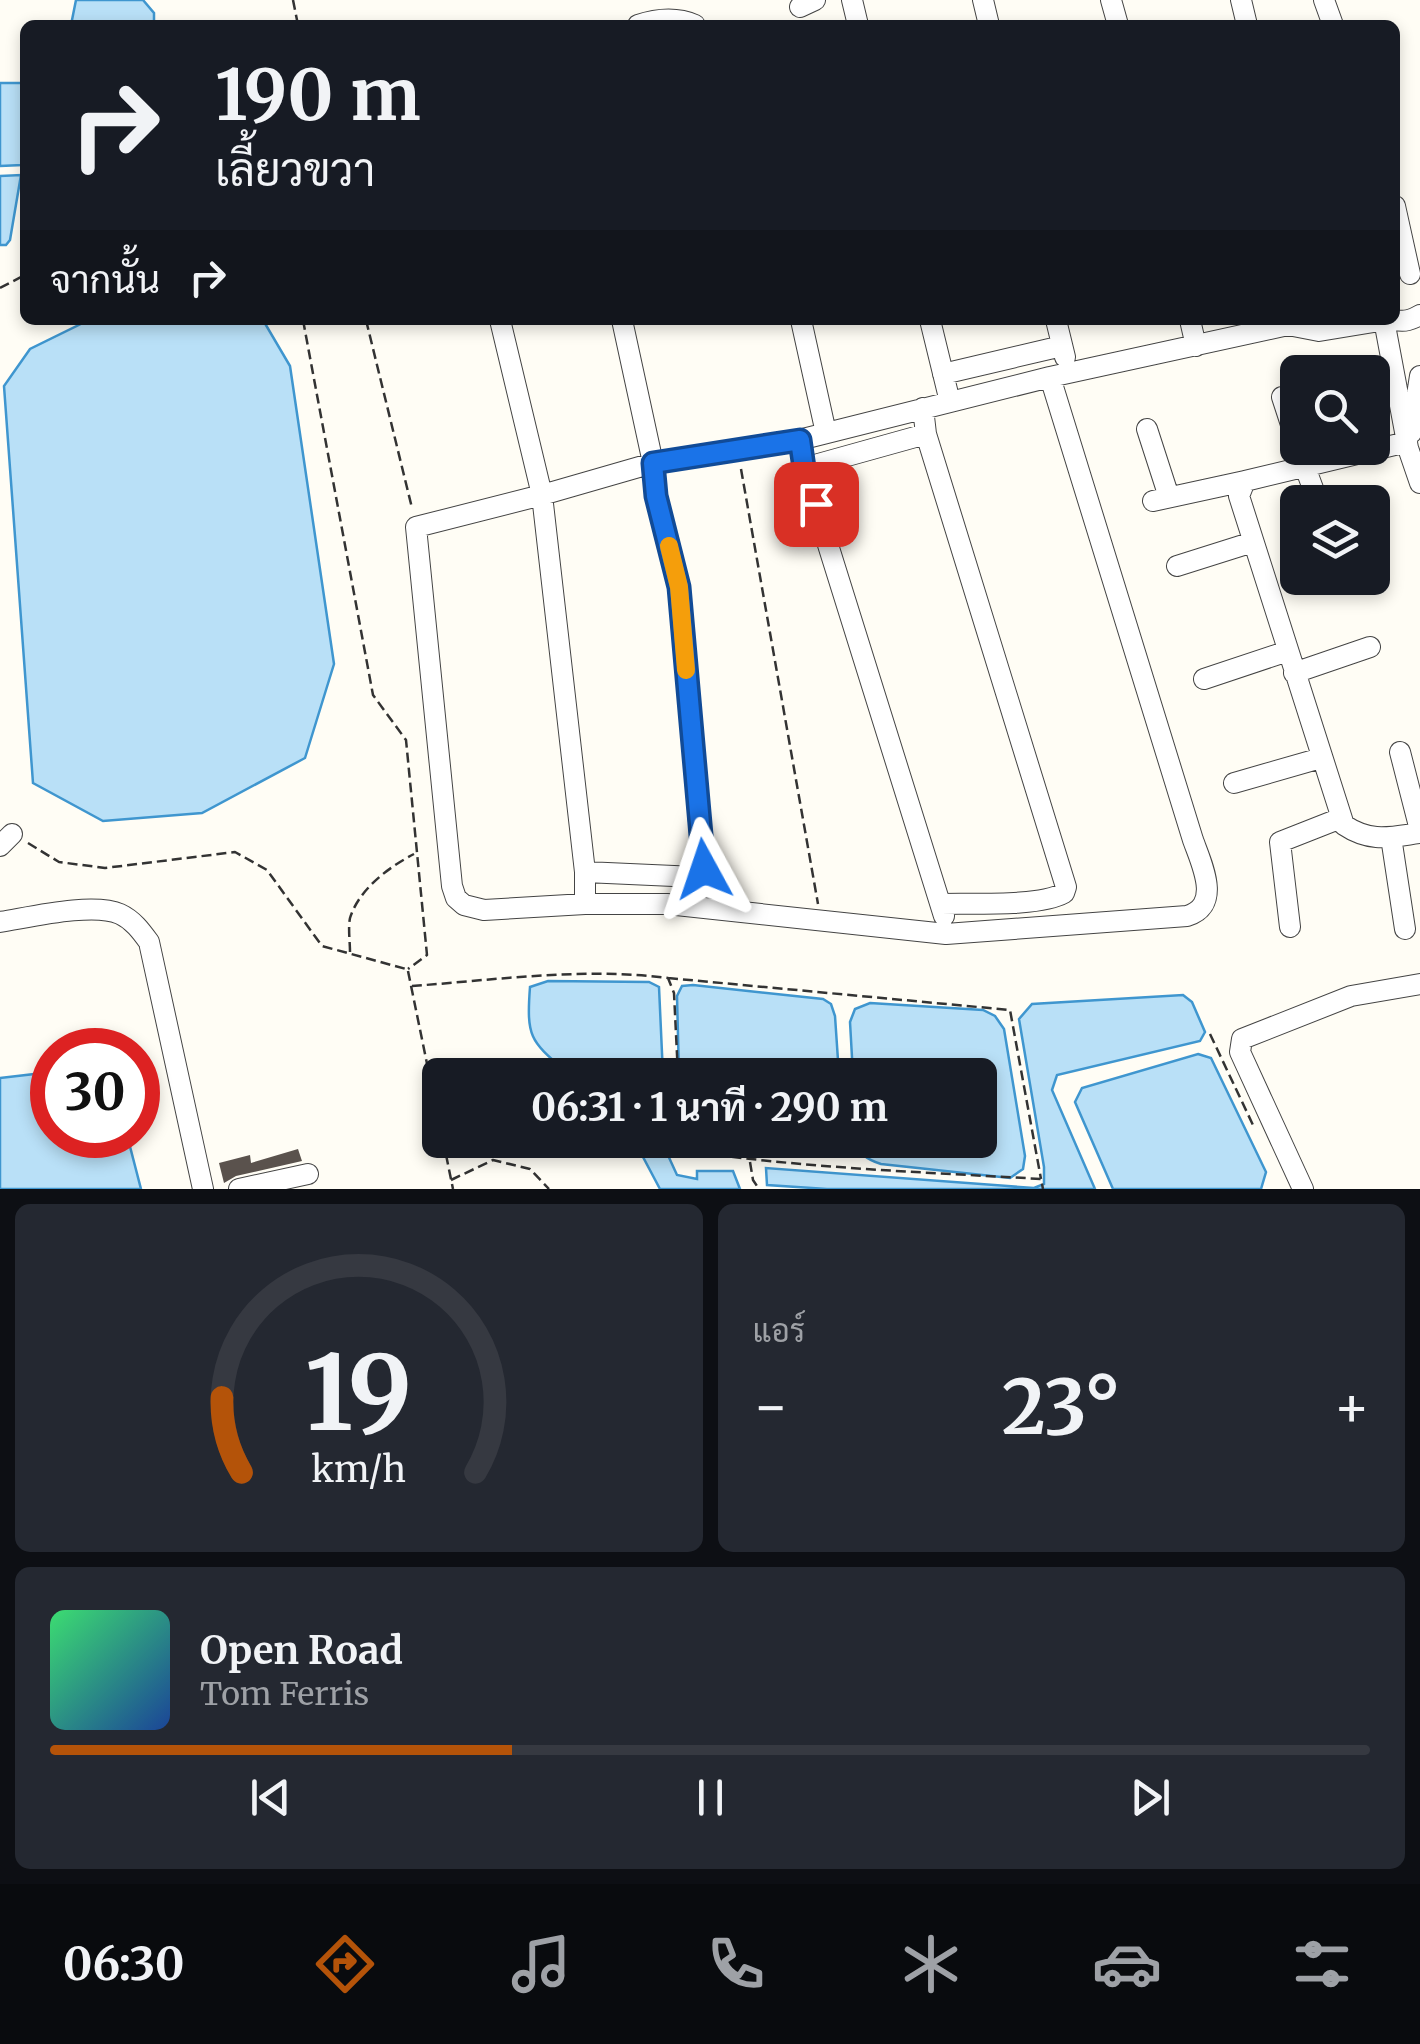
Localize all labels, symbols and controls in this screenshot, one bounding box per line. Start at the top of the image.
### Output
text: 190 m [215,51,421,139]
icon: right [50,60,180,190]
text: เลี้ยวขวา [215,142,375,198]
icon: right [180,250,235,305]
text: จากนั้น [50,256,160,303]
map controls [1280,355,1390,595]
button: search [1280,355,1390,465]
pin [774,462,859,547]
icon: arrive [789,477,844,532]
button: layers [1280,485,1390,595]
position arrow [652,817,756,921]
speed limit sign: 30 [30,1028,160,1158]
text: 06:31 · 1 นาที · 290 m [531,1084,888,1131]
text: แอร์ [753,1311,805,1351]
text: 19 [305,1328,412,1458]
text: 23° [1002,1360,1121,1454]
text: − [753,1372,789,1441]
text: + [1333,1372,1370,1441]
text: km/h [311,1447,406,1492]
text: Open Road [200,1627,403,1674]
text: Tom Ferris [200,1674,369,1714]
icon: previous [243,1770,298,1825]
icon: pause [683,1770,738,1825]
icon: next [1123,1770,1178,1825]
icon: directions [310,1929,380,1999]
icon: music [506,1929,576,1999]
icon: phone [701,1929,771,1999]
icon: climate [896,1929,966,1999]
icon: car [1092,1929,1162,1999]
icon: filters [1287,1929,1357,1999]
text: 06:30 [63,1936,185,1992]

